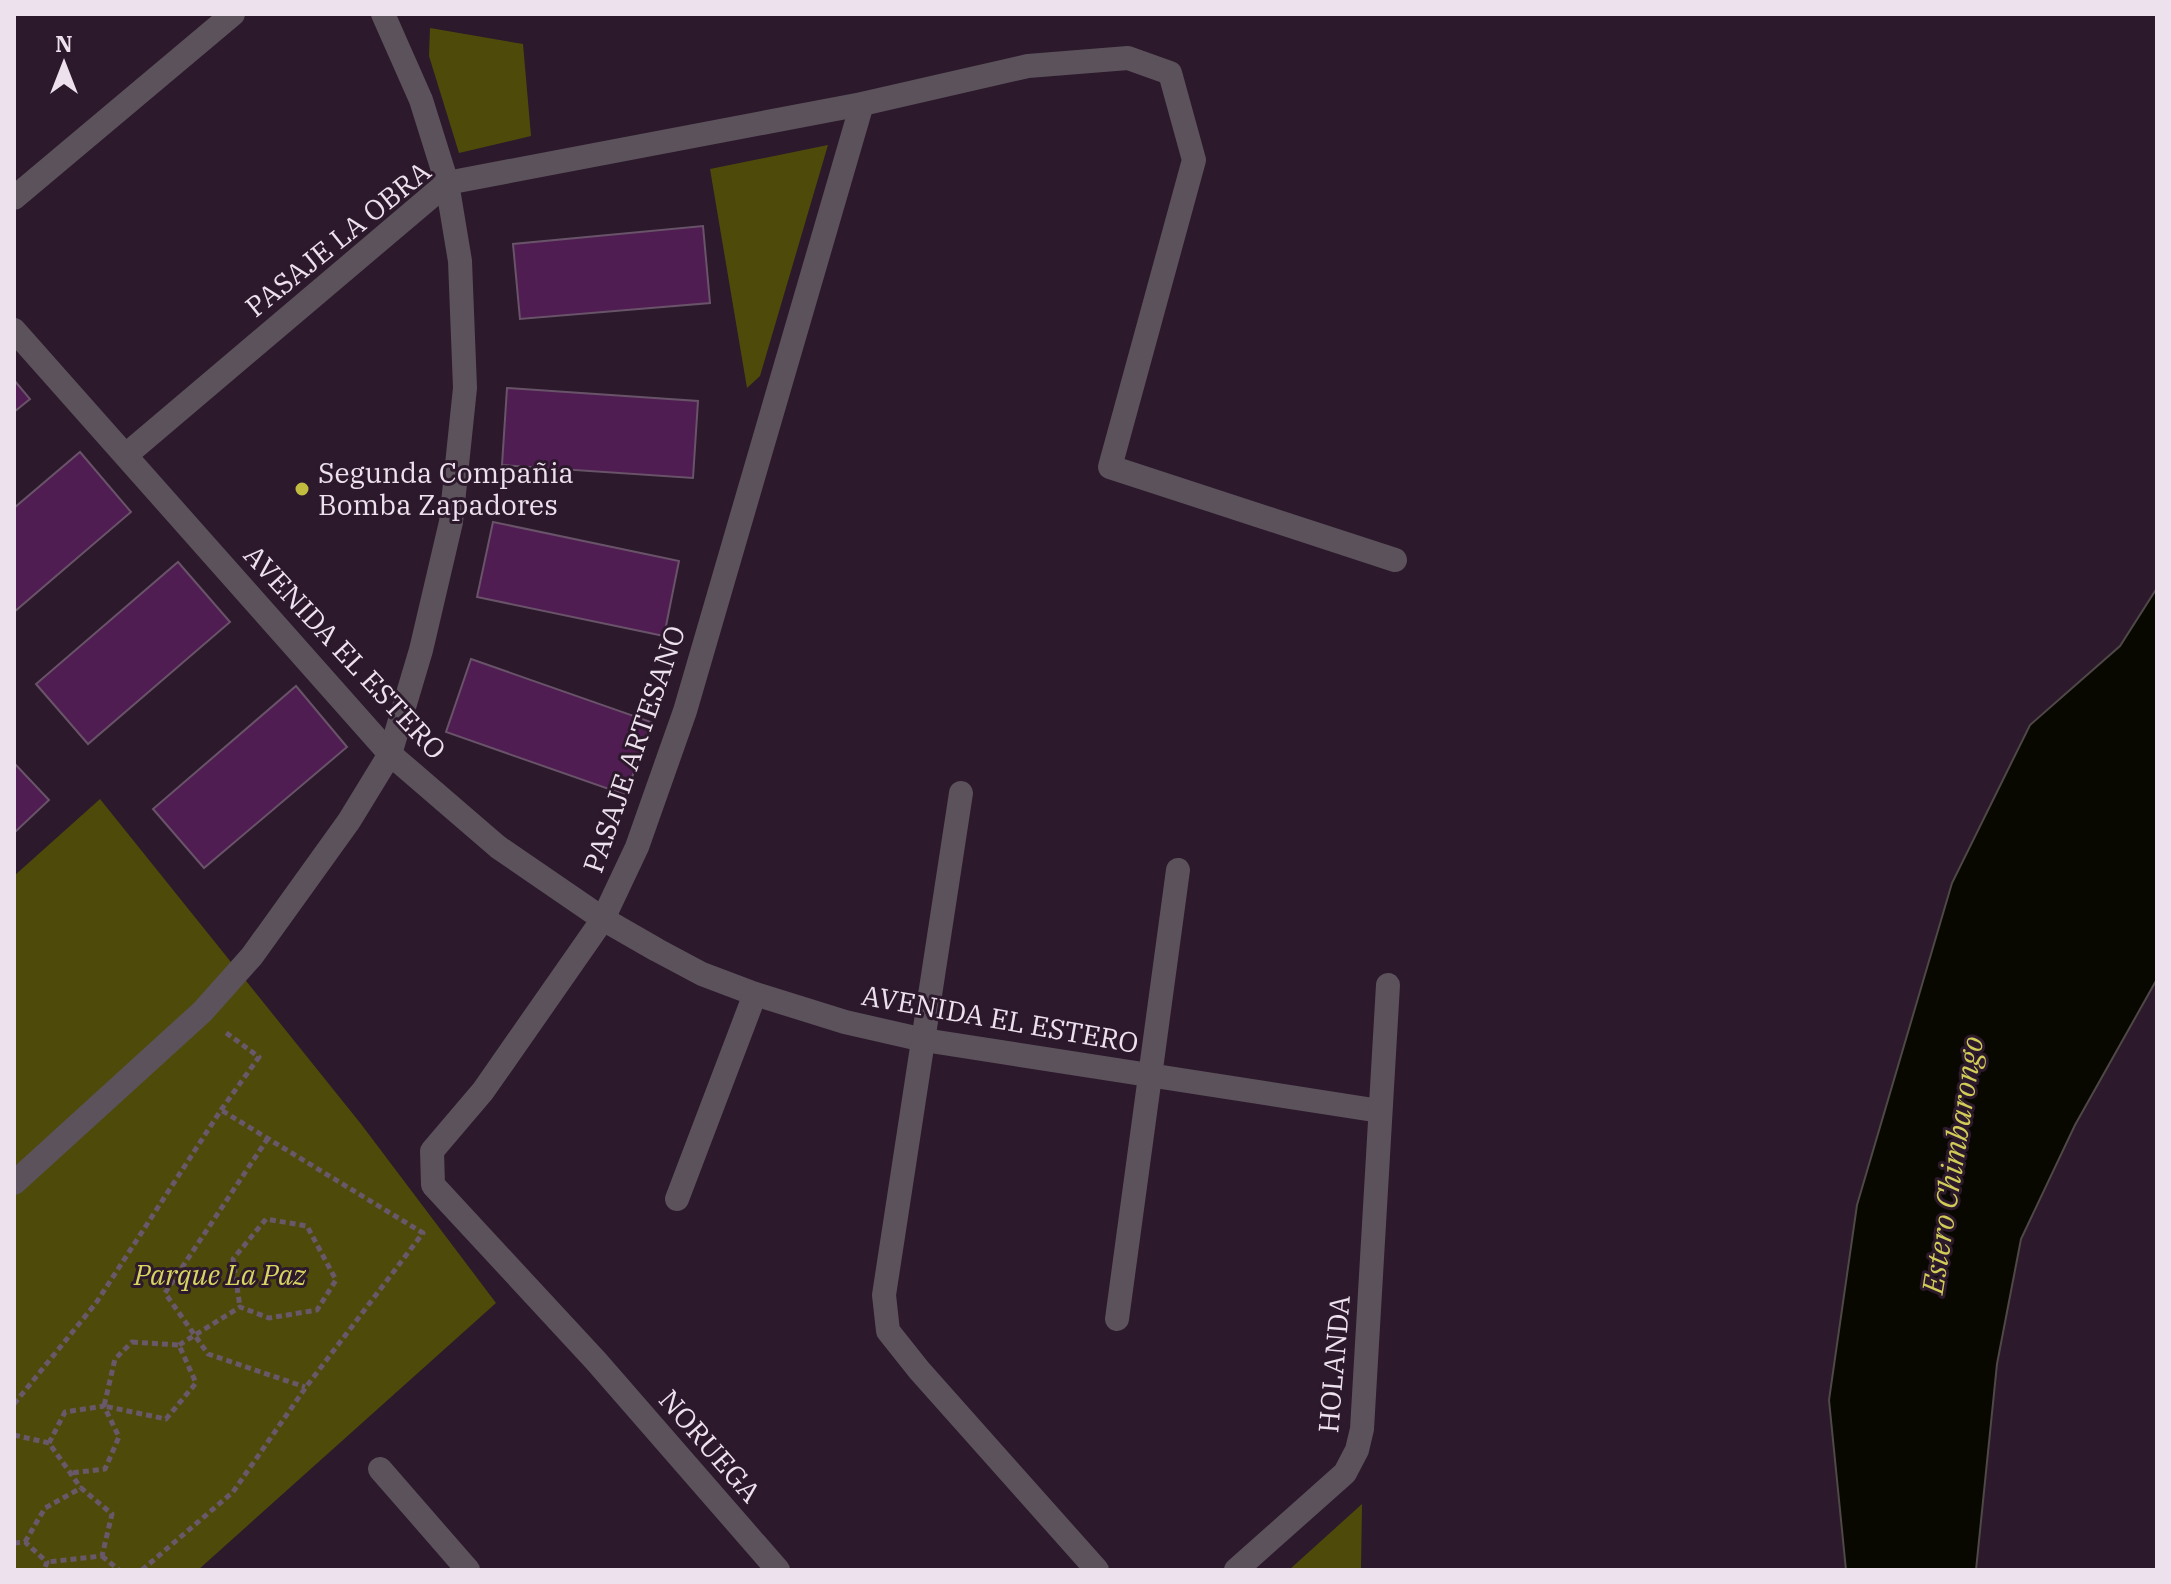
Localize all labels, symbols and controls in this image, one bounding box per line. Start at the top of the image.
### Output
north arrow [24,24,104,104]
text: N [55,29,73,58]
street label: PASAJE LA OBRA [237,152,438,325]
place label: Segunda Compañia Bomba Zapadores [318,454,574,523]
marker: Segunda Compañia Bomba Zapadores [293,480,311,498]
street label: AVENIDA EL ESTERO [236,536,455,767]
street label: PASAJE ARTESANO [574,620,693,877]
street label: AVENIDA EL ESTERO [859,976,1141,1061]
water label: Estero Chimbarongo [1912,1033,1991,1297]
park label: Parque La Paz [133,1256,306,1293]
street label: HOLANDA [1309,1293,1358,1434]
street label: NORUEGA [651,1381,770,1510]

